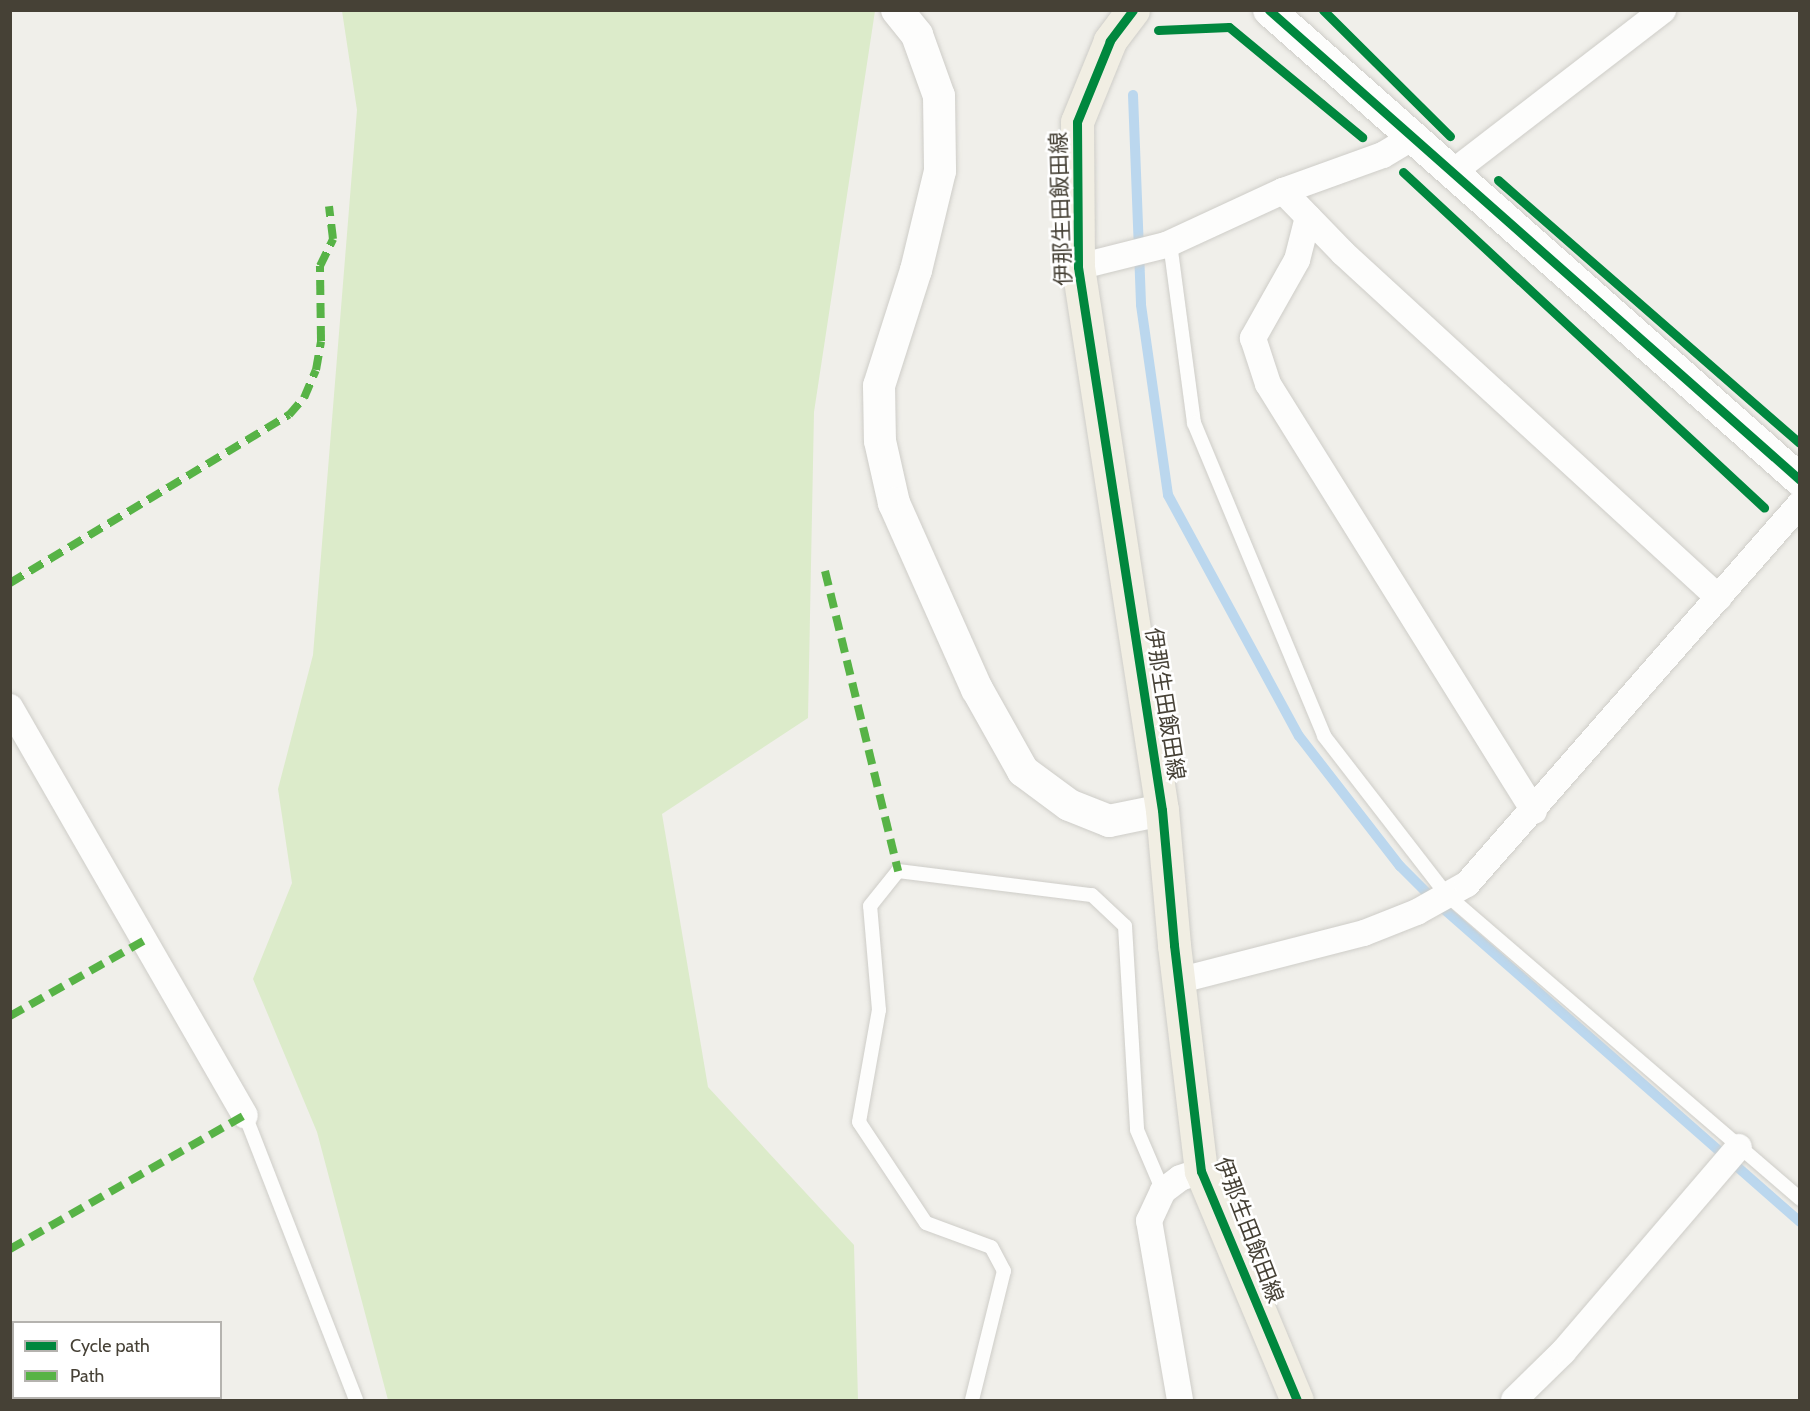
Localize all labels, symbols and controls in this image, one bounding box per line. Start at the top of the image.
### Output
street label: 伊那生田飯田線 [1045,132,1077,286]
street label: 伊那生田飯田線 [1140,626,1190,782]
street label: 伊那生田飯田線 [1209,1153,1289,1307]
legend [12,1321,222,1399]
text: Cycle path [70,1335,150,1357]
text: Path [70,1365,104,1387]

